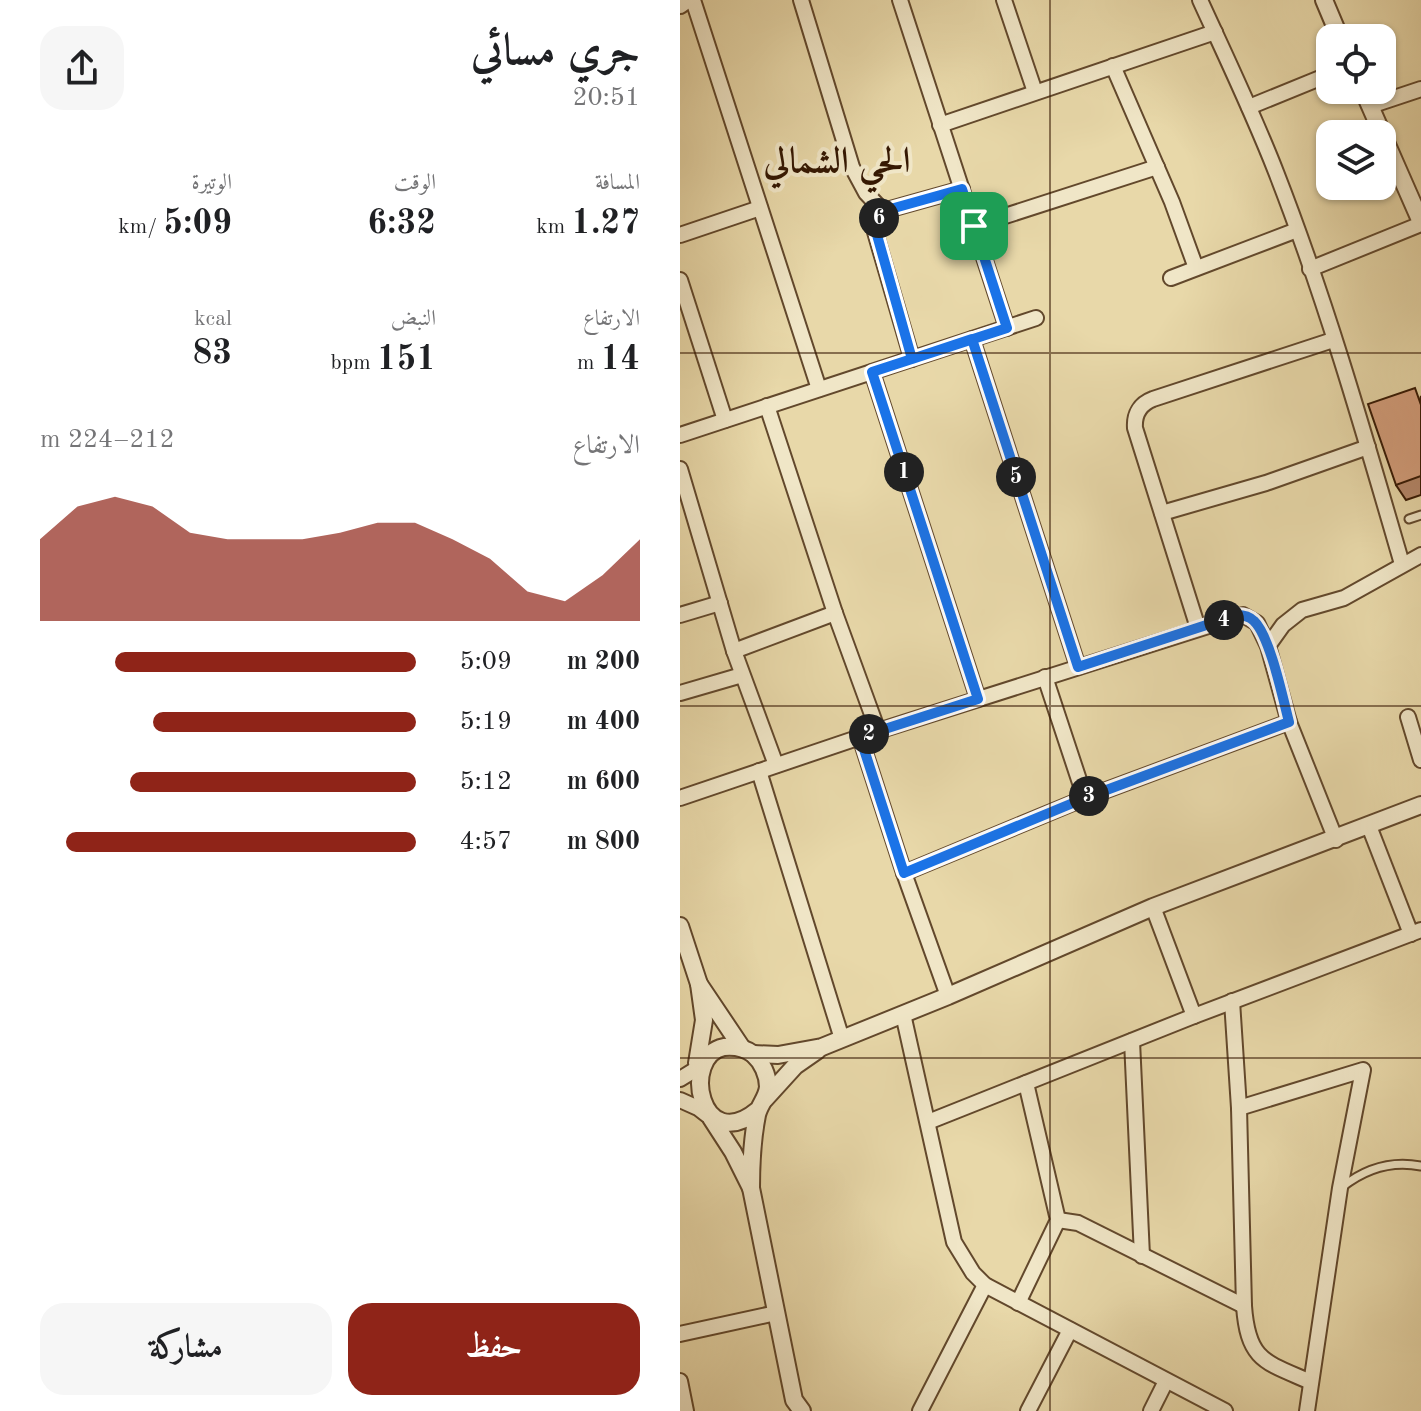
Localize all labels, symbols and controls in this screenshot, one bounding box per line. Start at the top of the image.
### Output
map controls [1316,24,1396,200]
button: locate [1316,24,1396,104]
button: share [40,26,124,110]
text: جري مسائي [471,30,640,74]
text: 20:51 [572,85,640,111]
button: layers [1316,120,1396,200]
district label: الحي الشمالي [763,144,911,194]
text: الوتيرة [191,172,232,194]
text: الوقت [394,172,436,194]
text: المسافة [595,172,640,194]
pin [940,192,1008,260]
pin: 6 [859,198,899,238]
icon: arrive [952,204,996,248]
text: 5:09 [163,207,232,241]
text: 6:32 [367,207,436,241]
text: 1.27 [571,207,640,241]
text: 6 [873,207,885,229]
text: /km [118,216,163,238]
text: km [536,216,571,238]
text: kcal [194,308,232,330]
text: النبض [391,308,436,330]
text: الارتفاع [583,308,640,330]
text: 83 [193,337,232,371]
text: 151 [377,343,436,377]
text: 14 [601,343,640,377]
text: bpm [331,352,377,374]
text: m [577,352,601,374]
text: 212–224 m [40,427,175,453]
text: الارتفاع [573,433,640,459]
pin: 1 [884,452,924,492]
pin: 5 [996,457,1036,497]
text: 1 [898,461,910,483]
text: 5 [1010,466,1022,488]
pin: 4 [1204,600,1244,640]
text: 4 [1218,609,1230,631]
text: 5:09 [459,649,512,675]
text: 200 m [567,649,640,675]
text: 5:19 [459,709,512,735]
text: 400 m [567,709,640,735]
pin: 2 [849,714,889,754]
text: 2 [863,723,875,745]
text: 5:12 [459,769,512,795]
text: 600 m [567,769,640,795]
pin: 3 [1069,776,1109,816]
text: 3 [1083,785,1095,807]
text: 4:57 [459,829,512,855]
text: 800 m [567,829,640,855]
button: مشاركة [40,1303,332,1395]
button: حفظ [348,1303,640,1395]

